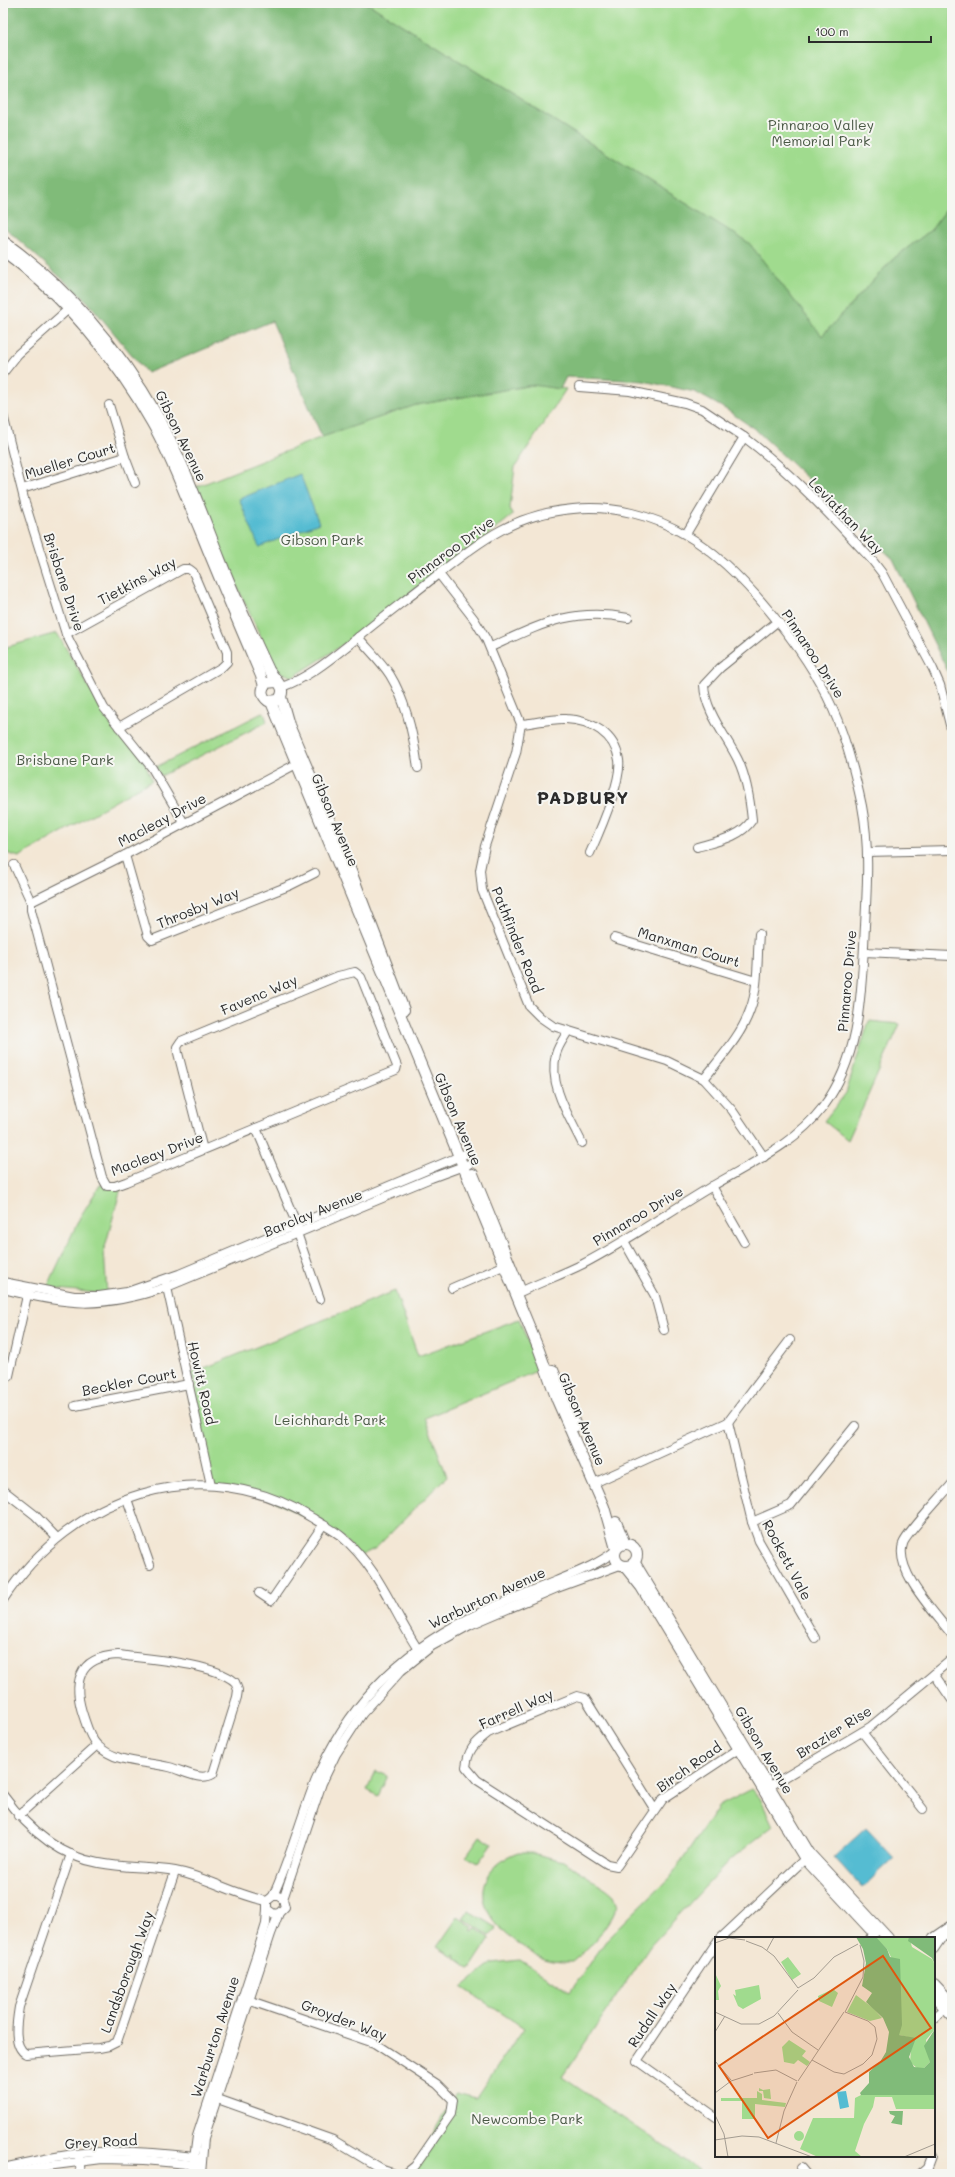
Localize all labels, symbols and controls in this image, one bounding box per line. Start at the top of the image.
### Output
scale bar [809,18,931,44]
text: 100 m [815,23,849,39]
park label: Pinnaroo Valley Memorial Park [768,115,874,150]
street label: Gibson Avenue [151,387,212,485]
street label: Mueller Court [22,438,117,483]
street label: Leviathan Way [805,473,888,558]
street label: Pinnaroo Drive [404,512,498,587]
street label: Brisbane Drive [40,530,89,633]
park label: Gibson Park [281,530,363,549]
street label: Tietkins Way [94,552,179,609]
street label: Pinnaroo Drive [778,606,849,702]
park label: Brisbane Park [16,750,114,769]
street label: Gibson Avenue [307,770,364,869]
district label: PADBURY [537,785,629,809]
street label: Macleay Drive [114,788,209,851]
street label: Throsby Way [154,882,242,933]
street label: Pathfinder Road [488,884,547,996]
street label: Manxman Court [636,922,743,971]
street label: Pinnaroo Drive [833,929,860,1033]
street label: Favenc Way [218,970,300,1019]
street label: Gibson Avenue [430,1069,487,1168]
street label: Macleay Drive [108,1127,206,1180]
street label: Pinnaroo Drive [589,1181,686,1250]
street label: Barclay Avenue [261,1184,365,1241]
street label: Howitt Road [184,1339,221,1427]
street label: Beckler Court [80,1363,178,1400]
street label: Gibson Avenue [554,1369,611,1468]
park label: Leichhardt Park [274,1410,386,1429]
street label: Rockett Vale [758,1516,817,1603]
street label: Warburton Avenue [425,1562,548,1633]
street label: Farrell Way [476,1684,556,1733]
street label: Brazier Rise [792,1701,875,1762]
street label: Gibson Avenue [731,1702,798,1797]
street label: Birch Road [652,1737,725,1796]
street label: Landsborough Way [96,1908,157,2035]
inset map [715,1937,935,2157]
street label: Warburton Avenue [186,1974,243,2100]
street label: Rudall Way [623,1979,680,2051]
street label: Groyder Way [299,1994,390,2045]
park label: Newcombe Park [471,2109,583,2128]
street label: Grey Road [64,2130,138,2153]

